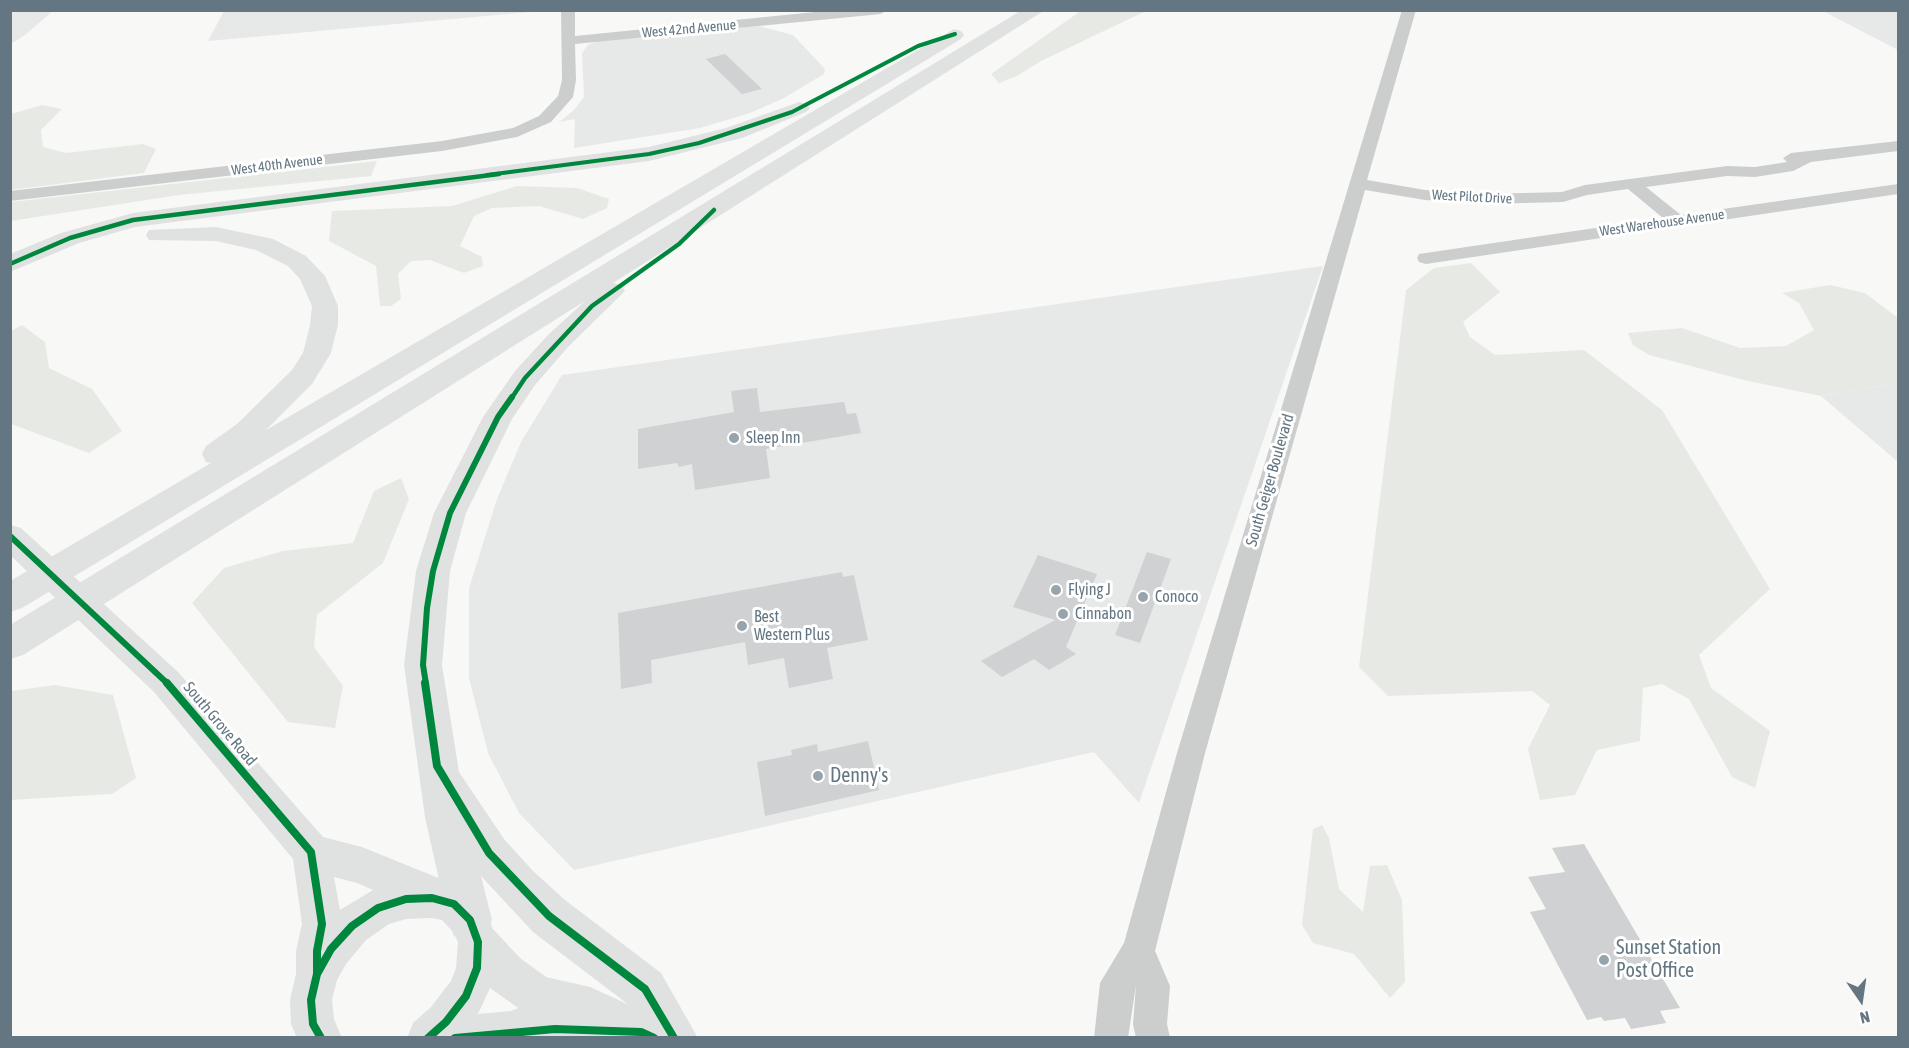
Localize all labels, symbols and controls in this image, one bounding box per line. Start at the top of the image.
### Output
street label: West 42nd Avenue [641,17,737,41]
street label: West 40th Avenue [231,151,323,179]
street label: West Pilot Drive [1432,187,1512,207]
street label: West Warehouse Avenue [1599,206,1725,240]
street label: South Geiger Boulevard [1242,412,1298,548]
place label: Sleep Inn [746,428,801,448]
marker: Sleep Inn [727,431,741,445]
place label: Flying J [1068,580,1111,600]
marker: Flying J [1049,583,1063,597]
place label: Conoco [1155,587,1198,607]
marker: Conoco [1136,590,1150,604]
place label: Cinnabon [1075,604,1132,624]
place label: Best Western Plus [754,607,830,645]
marker: Cinnabon [1056,607,1070,621]
marker: Best Western Plus [735,619,749,633]
street label: South Grove Road [179,678,261,770]
place label: Denny's [830,764,888,788]
marker: Denny's [811,769,825,783]
place label: Sunset Station Post Office [1616,936,1721,983]
marker: Sunset Station Post Office [1597,953,1611,967]
north arrow [1831,970,1891,1030]
text: N [1858,1008,1872,1027]

